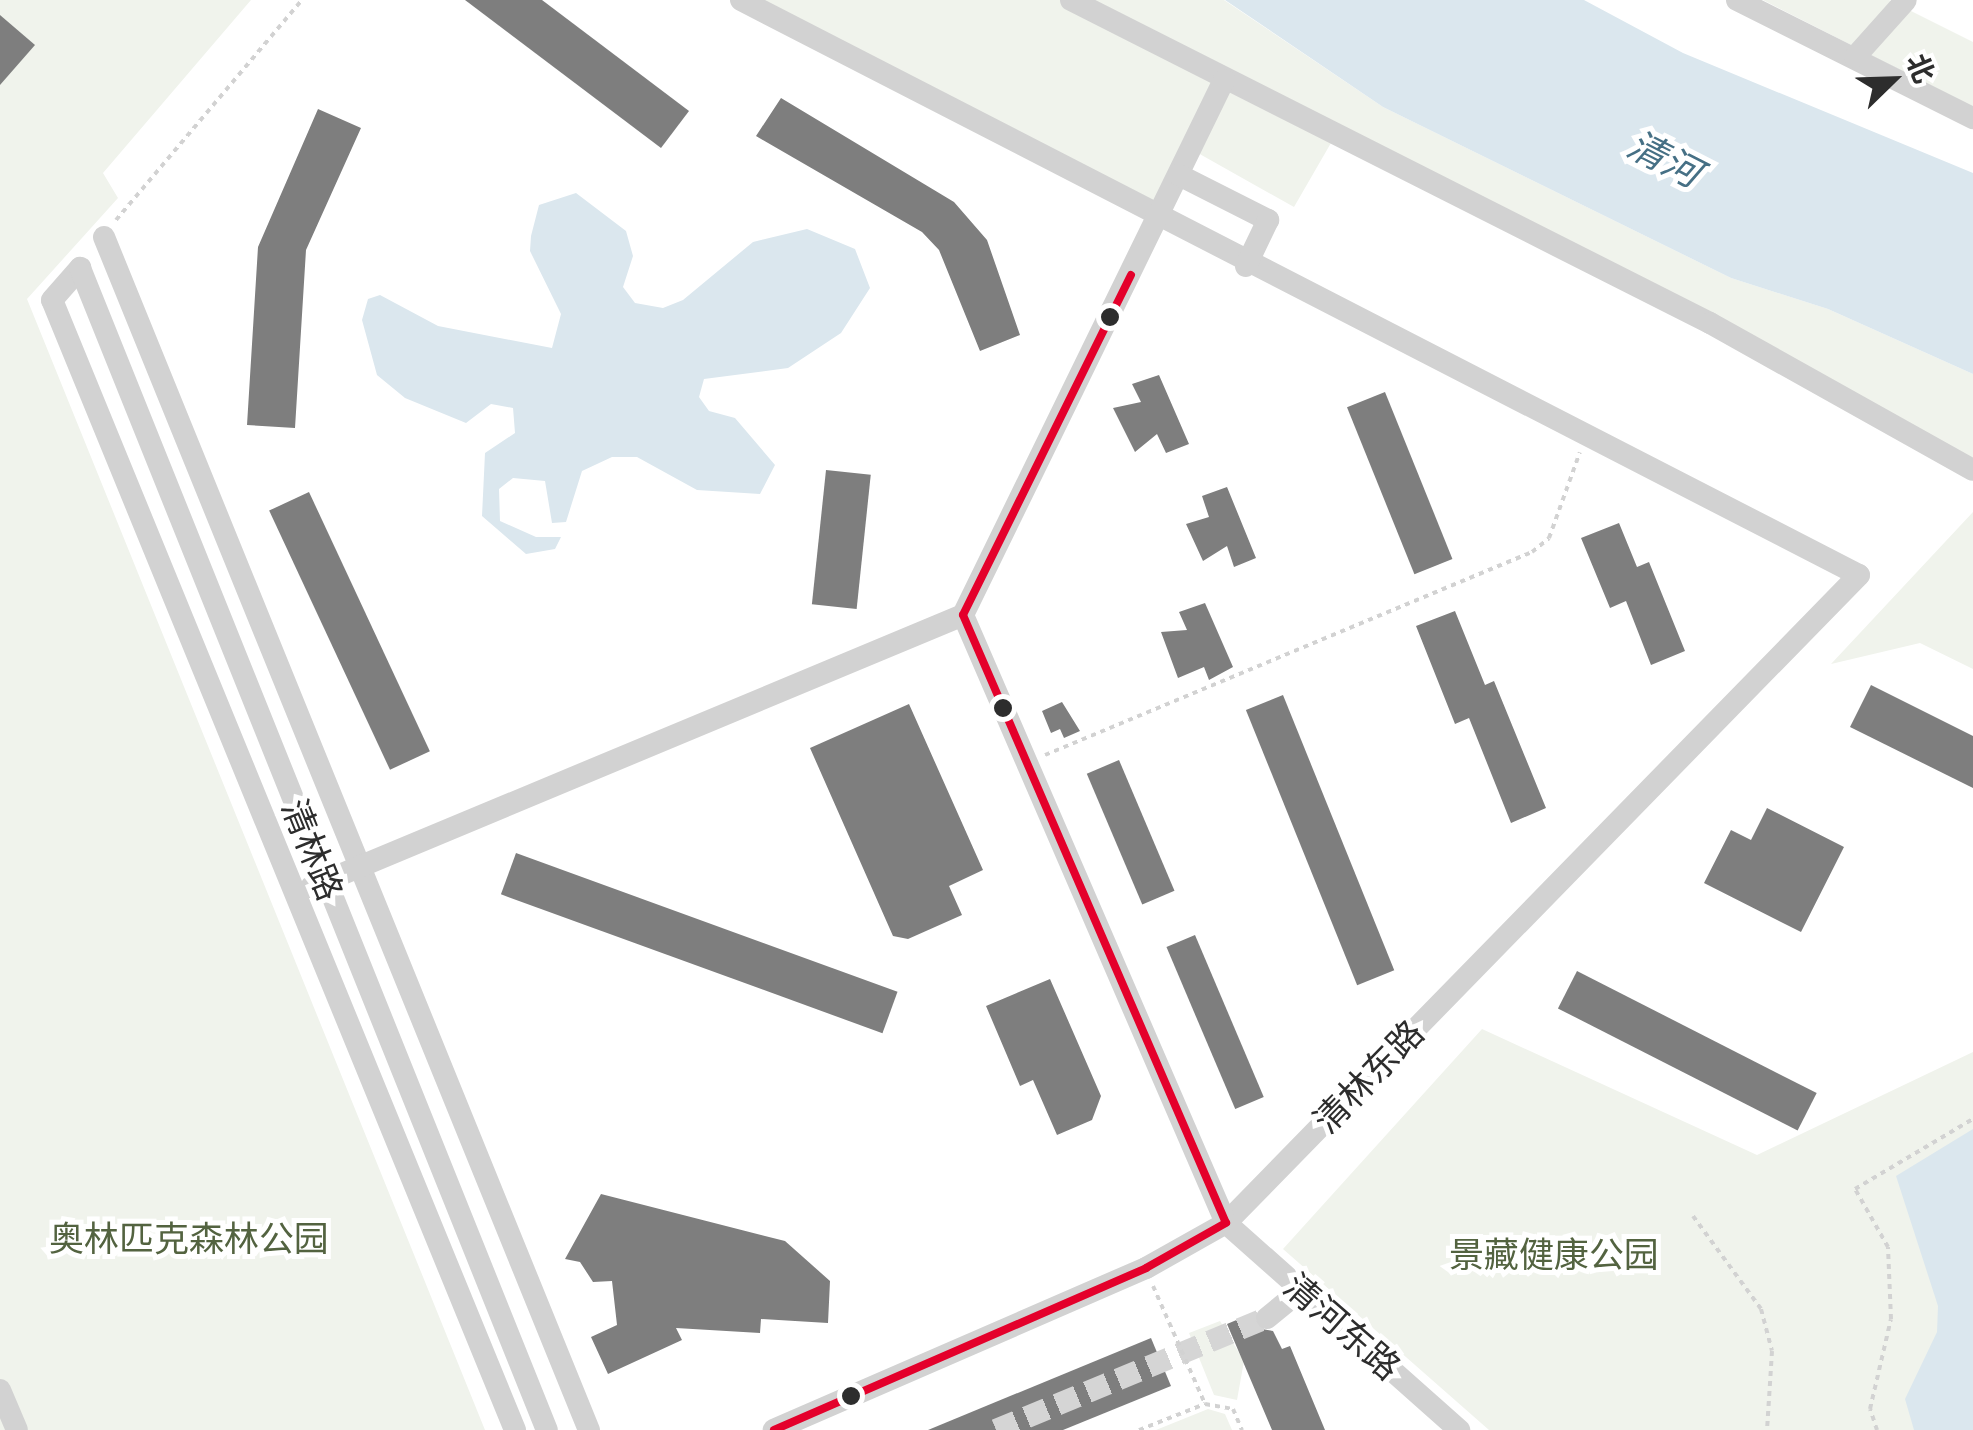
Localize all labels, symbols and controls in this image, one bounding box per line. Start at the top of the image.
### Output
north arrow [1843,30,1943,130]
text: 北 [1899,48,1943,88]
water label: 清河 [1620,122,1708,198]
unlabelled marker [1100,307,1120,327]
unlabelled marker [993,698,1013,718]
street label: 清林路 [273,793,351,907]
street label: 清林东路 [1305,1012,1433,1142]
park label: 奥林匹克森林公园 [49,1218,329,1260]
park label: 景藏健康公园 [1449,1234,1659,1276]
street label: 清河东路 [1275,1265,1409,1389]
unlabelled marker [841,1386,861,1406]

